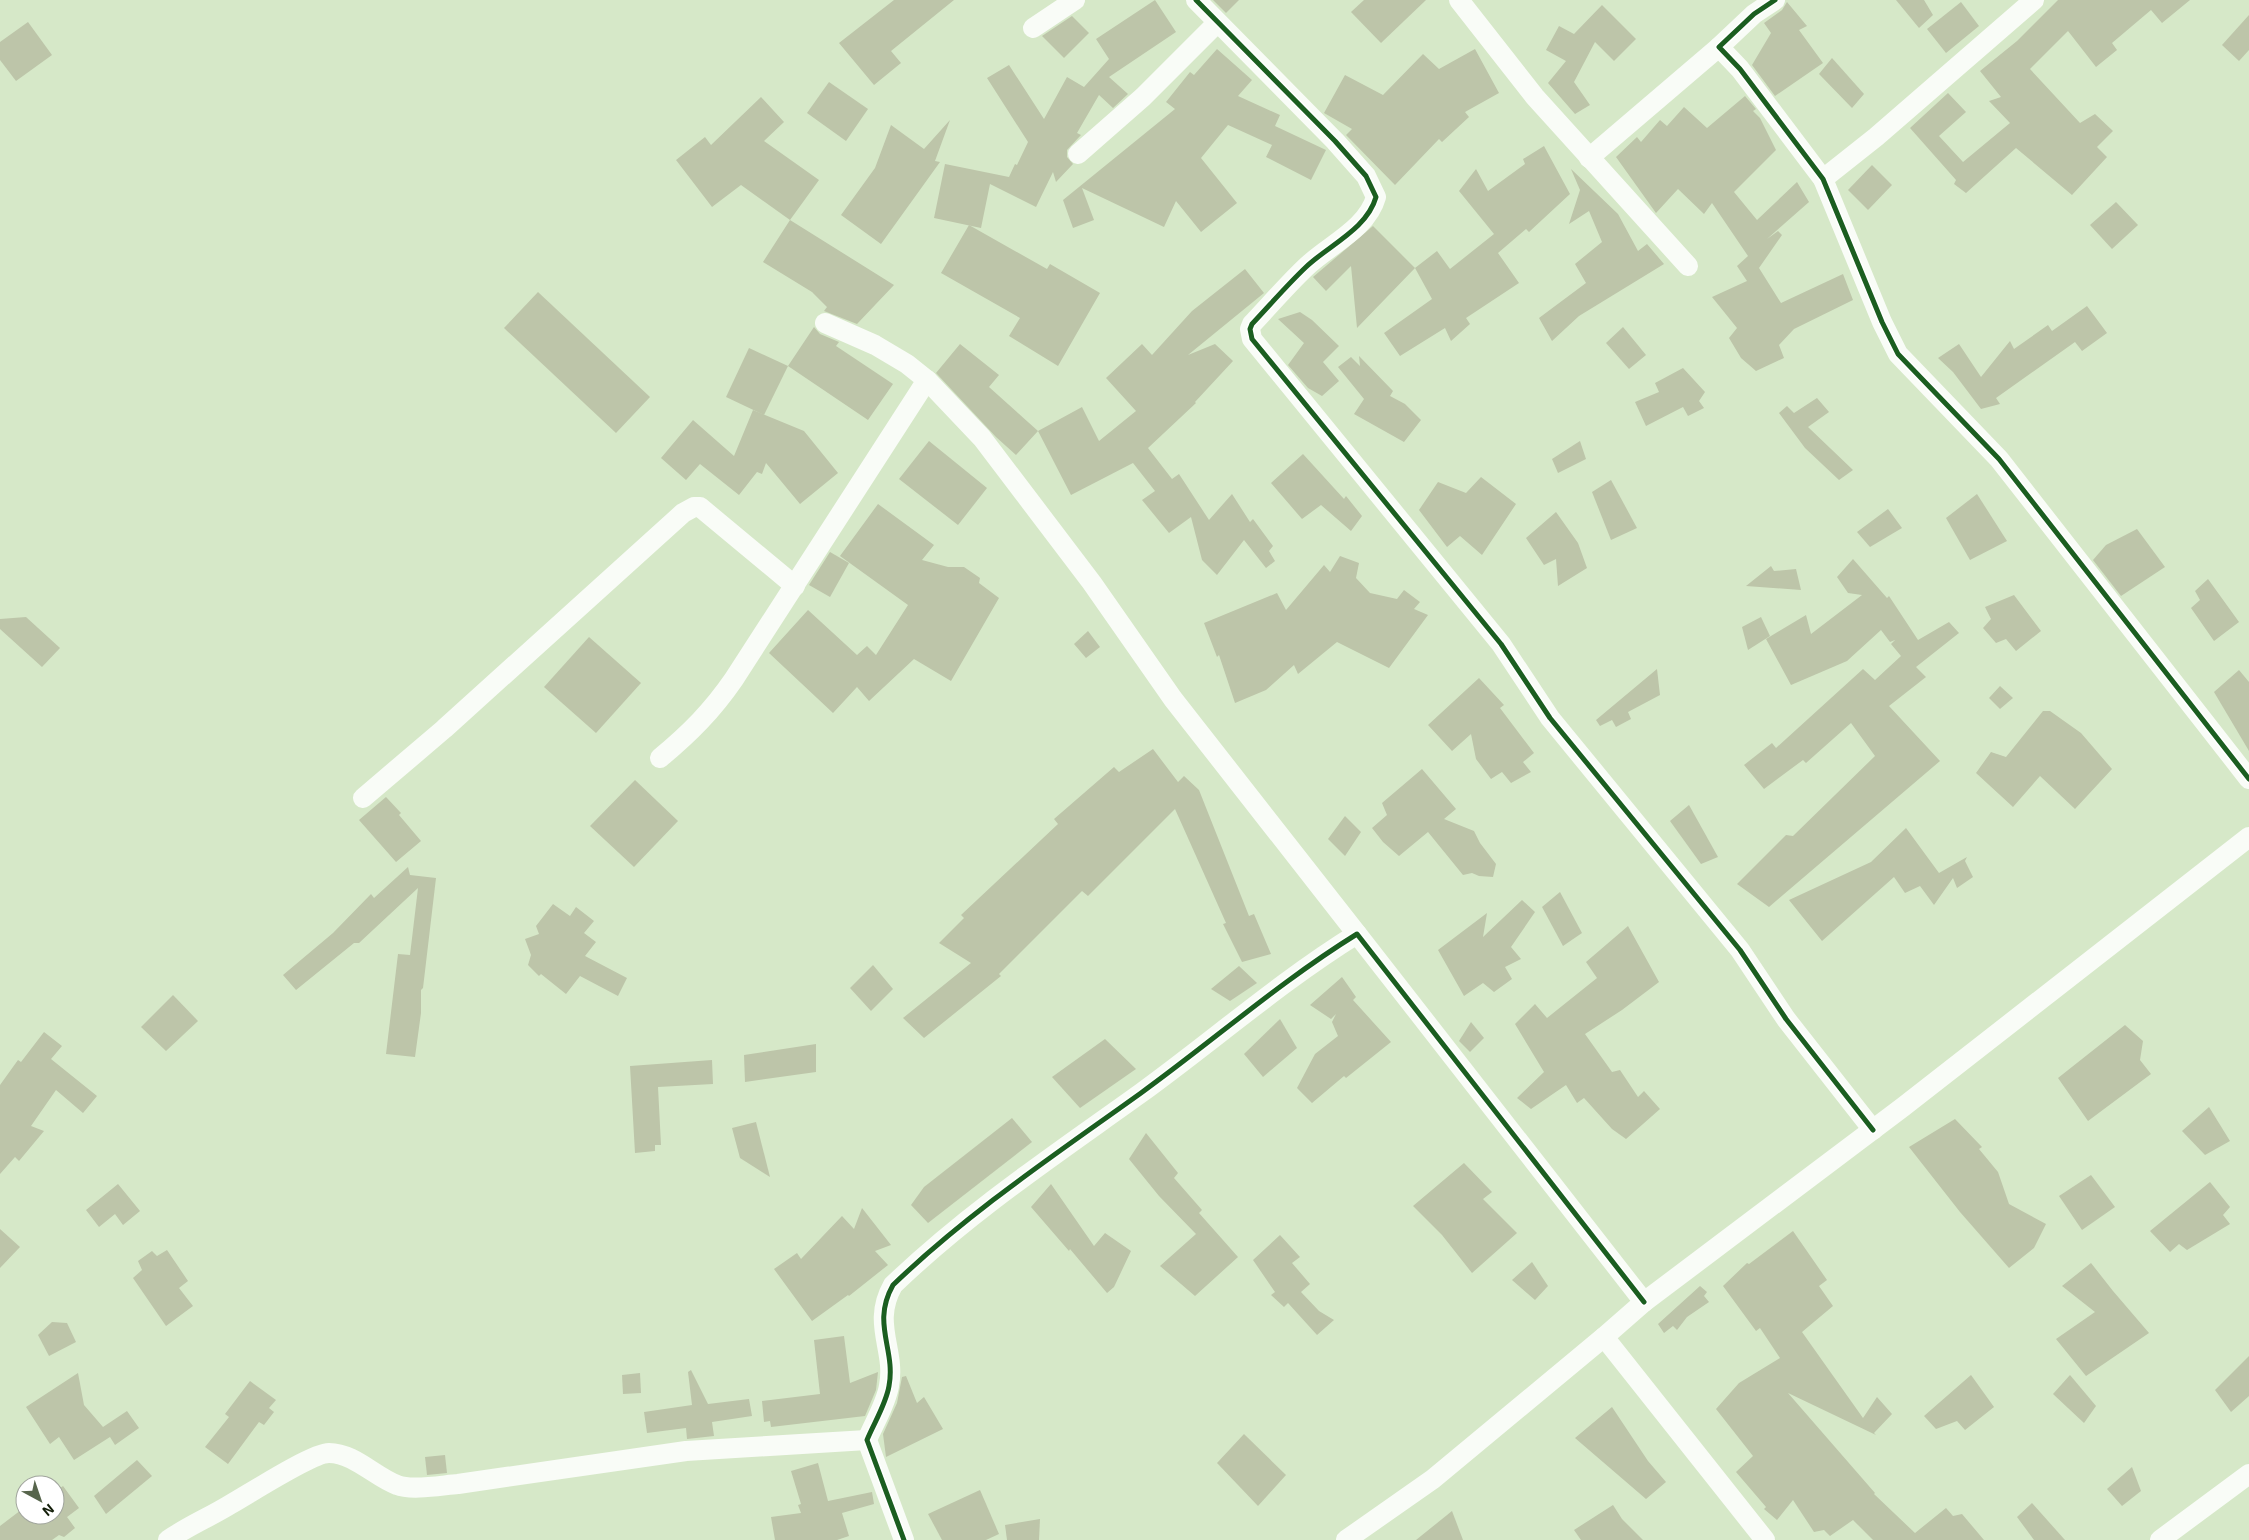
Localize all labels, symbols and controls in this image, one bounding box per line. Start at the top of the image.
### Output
north arrow [15,1475,65,1525]
text: N [39,1501,58,1520]

